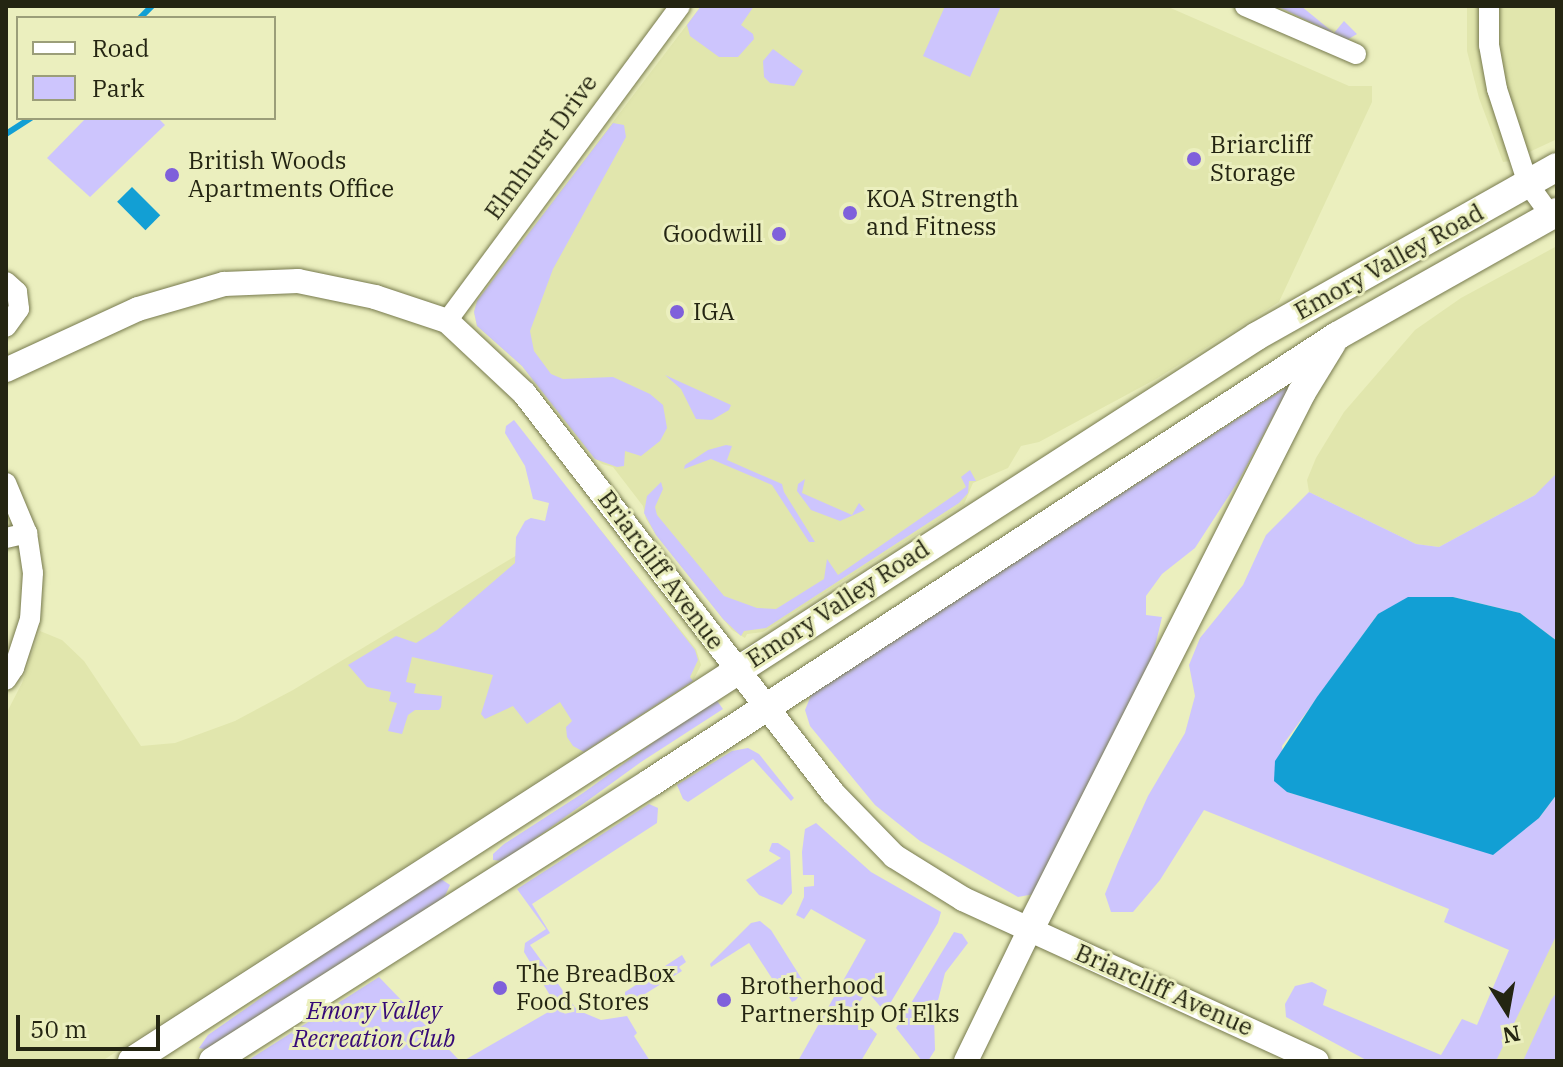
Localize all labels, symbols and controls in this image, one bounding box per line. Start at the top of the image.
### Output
legend [16,16,276,120]
text: Road [92,32,149,64]
street label: Elmhurst Drive [479,69,603,225]
text: Park [92,72,144,104]
place label: Briarcliff Storage [1210,131,1312,187]
place label: British Woods Apartments Office [188,147,394,203]
marker: Briarcliff Storage [1185,150,1203,168]
marker: British Woods Apartments Office [163,166,181,184]
place label: KOA Strength and Fitness [866,185,1019,241]
street label: Emory Valley Road [1289,198,1489,326]
marker: KOA Strength and Fitness [841,204,859,222]
place label: Goodwill [663,220,763,248]
marker: Goodwill [770,225,788,243]
place label: IGA [693,298,735,326]
marker: IGA [668,303,686,321]
street label: Briarcliff Avenue [592,485,730,655]
street label: Emory Valley Road [741,534,935,674]
street label: Briarcliff Avenue [1071,938,1257,1042]
place label: The BreadBox Food Stores [516,960,675,1016]
north arrow [1467,971,1547,1051]
place label: Brotherhood Partnership Of Elks [740,972,960,1028]
marker: The BreadBox Food Stores [491,979,509,997]
marker: Brotherhood Partnership Of Elks [715,991,733,1009]
park label: Emory Valley Recreation Club [293,997,455,1053]
scale bar [20,999,164,1049]
text: 50 m [30,1013,87,1045]
text: N [1500,1019,1523,1051]

